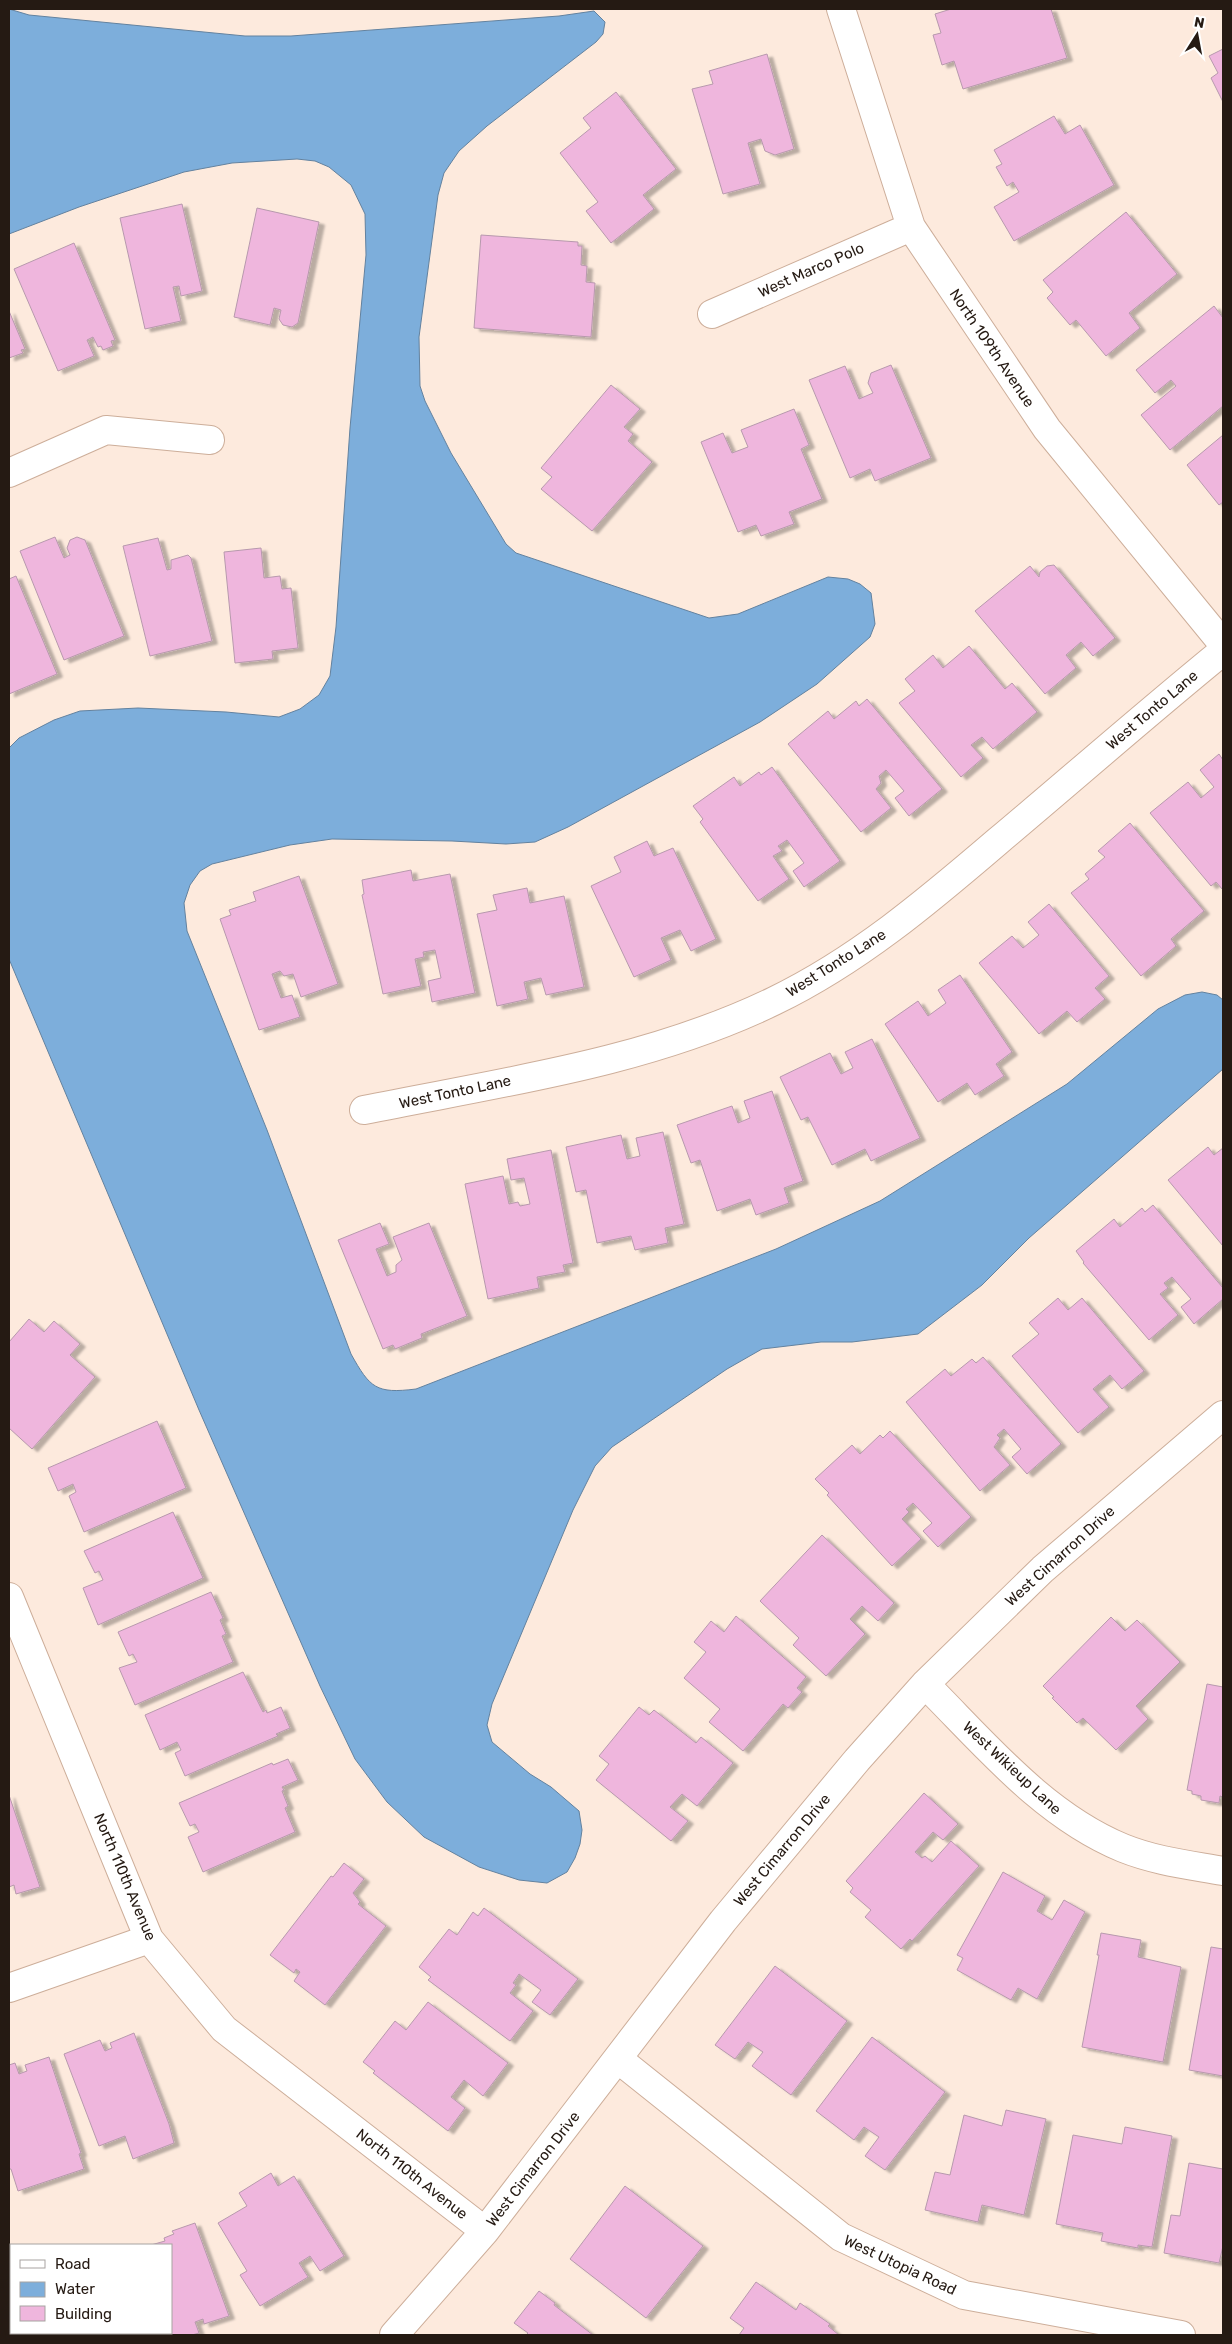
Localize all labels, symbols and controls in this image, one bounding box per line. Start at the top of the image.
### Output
north arrow [1172,10,1222,60]
text: N [1193,13,1206,32]
street label: West Marco Polo [755,239,867,301]
street label: North 109th Avenue [946,285,1038,411]
street label: West Tonto Lane [1103,666,1201,754]
street label: West Tonto Lane [783,925,889,1001]
street label: West Tonto Lane [397,1071,513,1113]
street label: West Cimarron Drive [1001,1502,1119,1610]
street label: West Wikieup Lane [959,1718,1065,1818]
street label: West Cimarron Drive [730,1790,834,1910]
street label: North 110th Avenue [90,1811,160,1943]
street label: West Cimarron Drive [482,2108,584,2230]
street label: North 110th Avenue [353,2125,471,2223]
street label: West Utopia Road [841,2231,959,2299]
legend [10,2244,172,2334]
text: Road [55,2255,91,2273]
text: Water [55,2280,95,2298]
text: Building [55,2305,112,2323]

